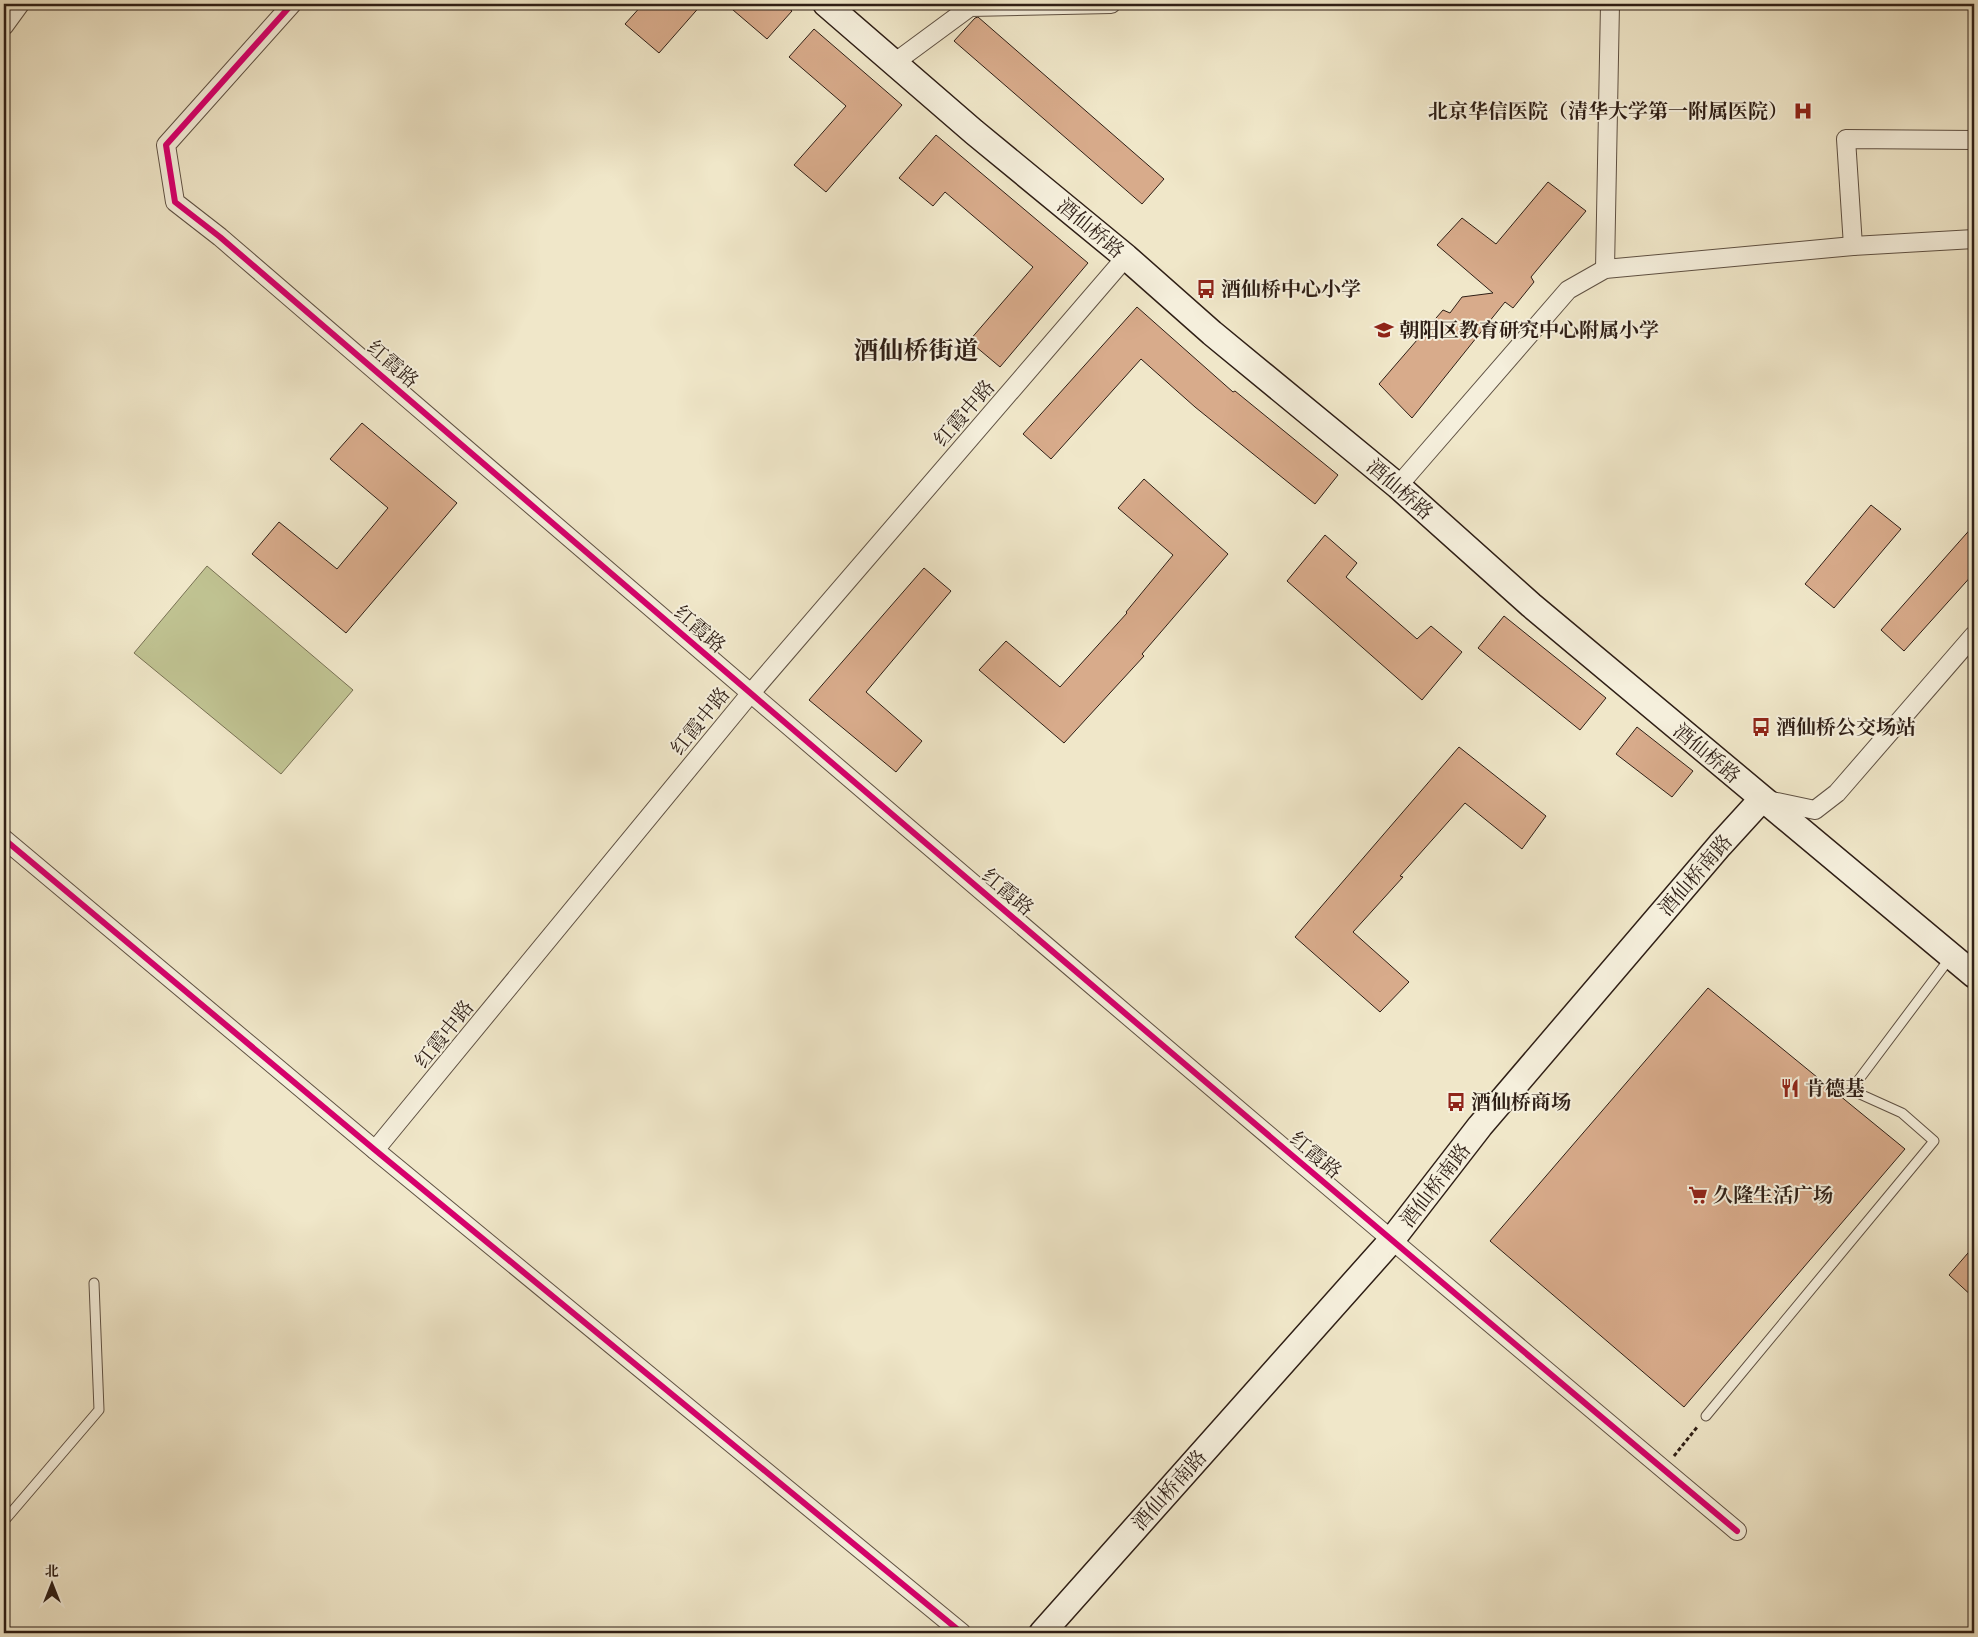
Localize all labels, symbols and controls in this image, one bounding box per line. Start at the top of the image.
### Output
place label: 北京华信医院（清华大学第一附属医院） [1428,99,1788,128]
hospital icon: 北京华信医院（清华大学第一附属医院） [1792,100,1814,122]
street label: 酒仙桥路 [1049,193,1129,267]
place label: 酒仙桥中心小学 [1221,277,1361,306]
bus stop icon: 酒仙桥中心小学 [1195,278,1217,300]
place label: 朝阳区教育研究中心附属小学 [1399,318,1659,347]
school or university icon: 朝阳区教育研究中心附属小学 [1373,319,1395,341]
street label: 红霞路 [359,335,424,397]
district label: 酒仙桥街道 [853,335,979,371]
street label: 红霞中路 [929,375,1003,454]
street label: 酒仙桥路 [1359,454,1438,528]
street label: 红霞路 [666,600,731,662]
street label: 红霞中路 [666,682,738,763]
place label: 酒仙桥公交场站 [1776,715,1916,744]
bus stop icon: 酒仙桥公交场站 [1750,716,1772,738]
street label: 酒仙桥路 [1665,718,1745,792]
street label: 酒仙桥南路 [1653,829,1741,924]
street label: 红霞路 [974,864,1039,924]
street label: 红霞中路 [410,995,482,1076]
place label: 肯德基 [1805,1076,1865,1105]
restaurant icon: 肯德基 [1779,1077,1801,1099]
place label: 酒仙桥商场 [1471,1090,1571,1119]
bus stop icon: 酒仙桥商场 [1445,1091,1467,1113]
street label: 红霞路 [1282,1127,1347,1187]
street label: 酒仙桥南路 [1395,1138,1479,1235]
place label: 久隆生活广场 [1713,1183,1833,1212]
supermarket icon: 久隆生活广场 [1687,1184,1709,1206]
street label: 酒仙桥南路 [1127,1445,1215,1539]
north arrow [28,1560,78,1610]
text: 北 [45,1563,59,1583]

